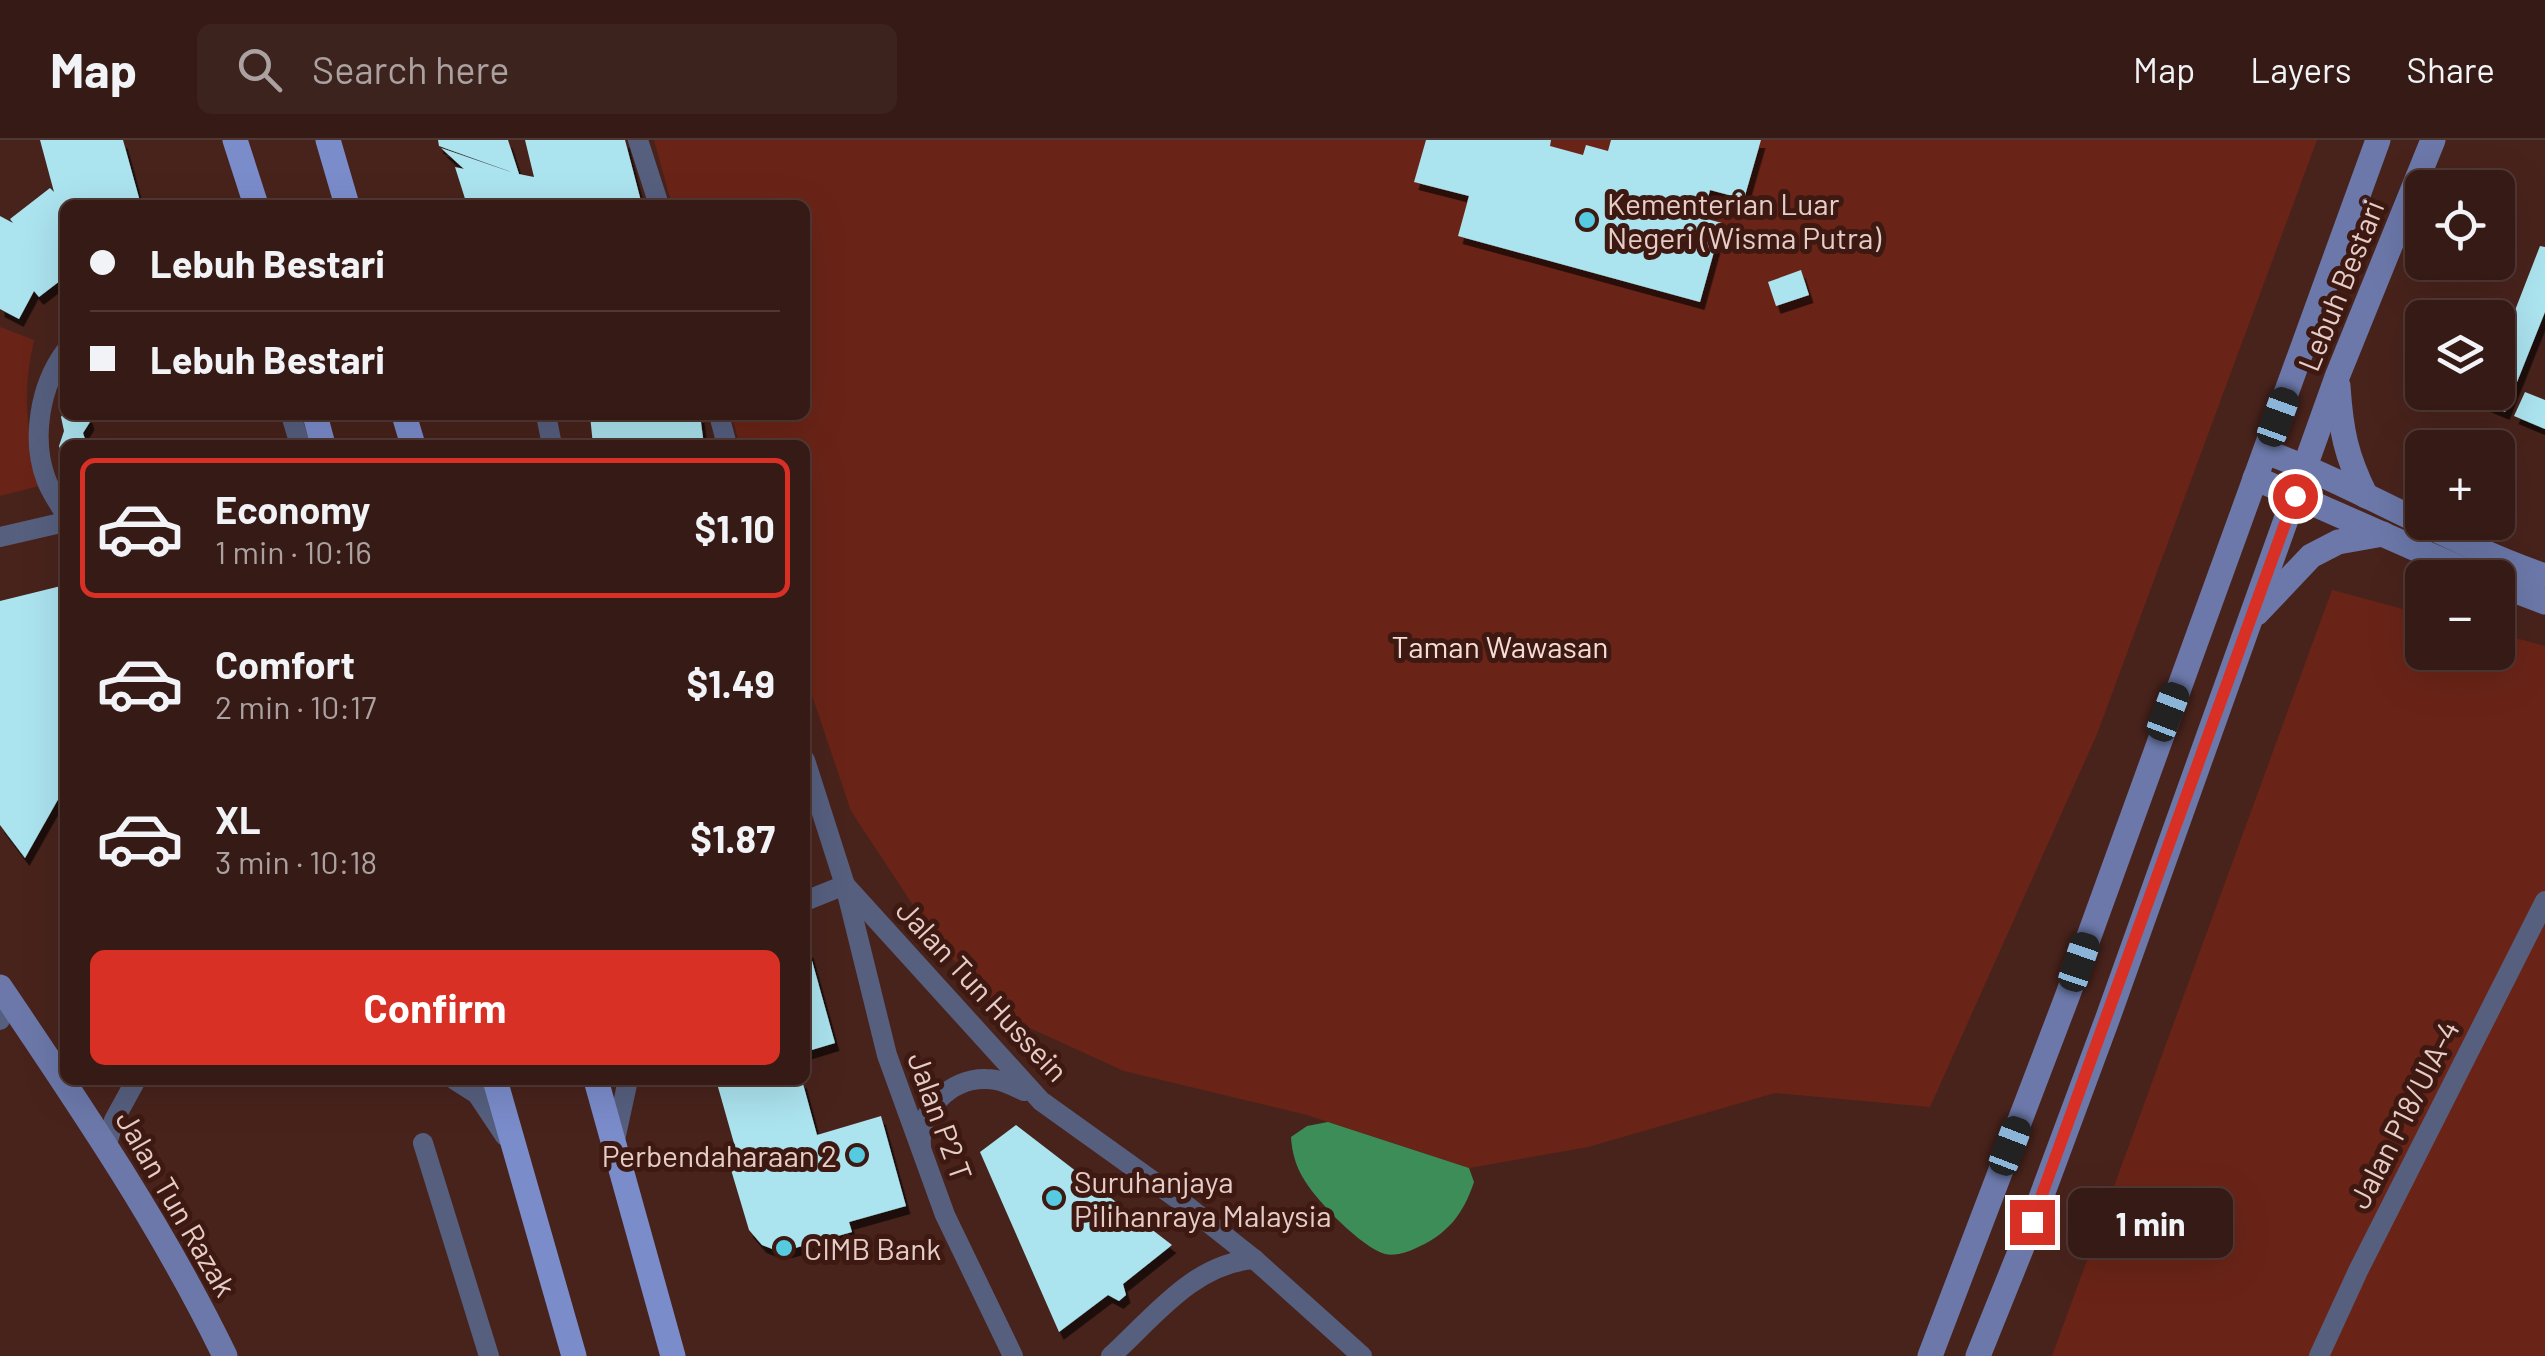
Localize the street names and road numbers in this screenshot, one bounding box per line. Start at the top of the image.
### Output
street label: Lebuh Bestari [2289,194,2391,376]
street label: Jalan Tun Hussein [890,892,1076,1088]
street label: Jalan P18/UIA-4 [2340,1014,2466,1214]
street label: Jalan P2 T [901,1047,981,1185]
street label: Jalan Tun Razak [109,1104,245,1302]

